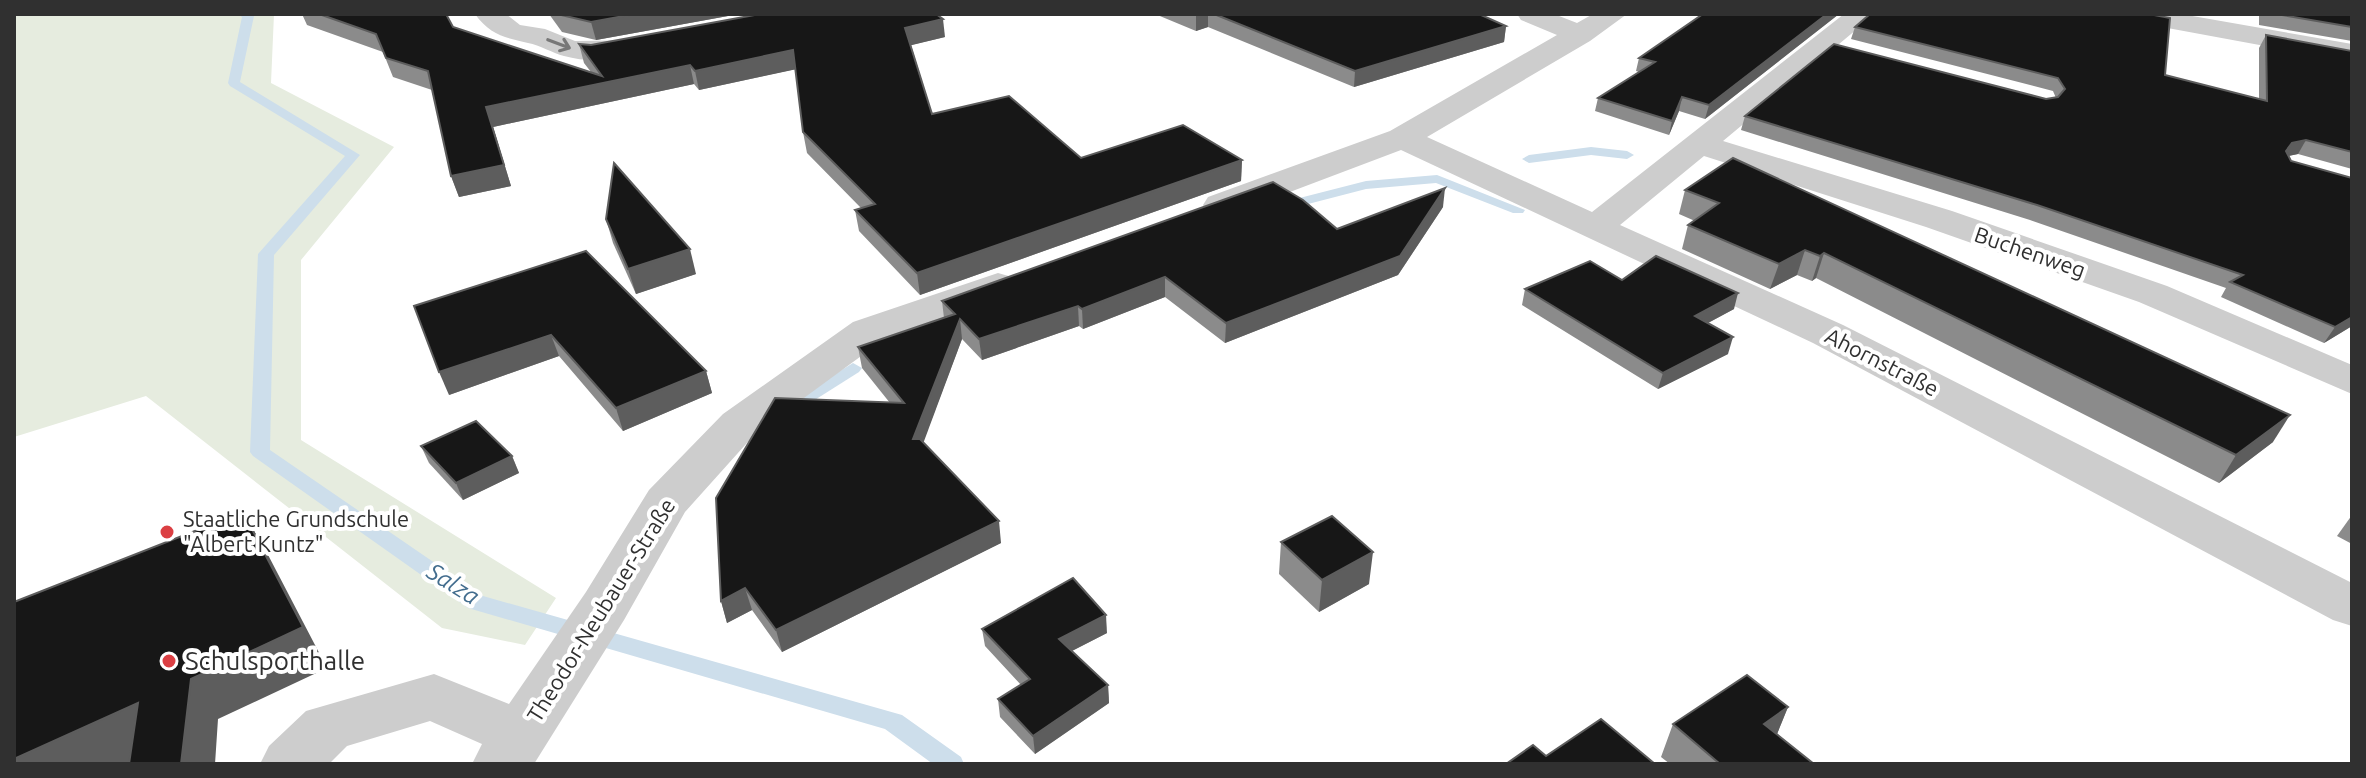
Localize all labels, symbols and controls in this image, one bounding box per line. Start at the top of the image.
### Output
one-way arrow [546,38,571,52]
street label: Buchenweg [1971,221,2089,282]
street label: Ahornstraße [1821,322,1943,401]
street label: Theodor-Neubauer-Straße [521,493,680,726]
place label: Staatliche Grundschule "Albert Kuntz" [183,506,409,556]
marker: Staatliche Grundschule "Albert Kuntz" [158,523,176,541]
water label: Salza [422,557,484,610]
place label: Schulsporthalle [185,646,365,675]
marker: Schulsporthalle [160,652,178,670]

